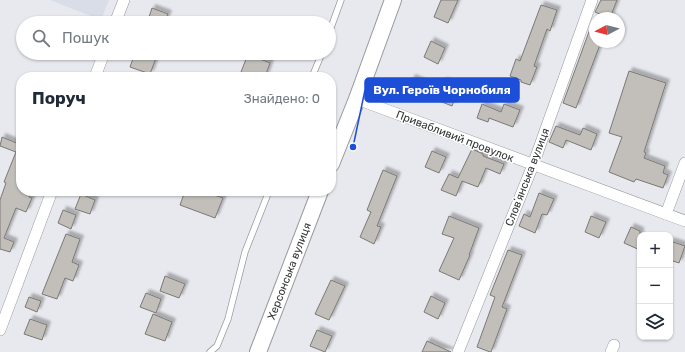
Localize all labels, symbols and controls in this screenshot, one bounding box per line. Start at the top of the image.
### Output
north arrow [589,12,625,48]
search box [16,16,336,60]
icon: search [30,27,52,49]
text: Пошук [62,29,109,47]
callout: Вул. Героїв Чорнобиля [365,78,519,102]
text: Вул. Героїв Чорнобиля [373,83,511,97]
text: Поруч [32,88,86,108]
text: Знайдено: 0 [244,91,320,106]
street label: Привабливий провулок [394,108,516,165]
street label: Словʼянська вулиця [503,126,552,228]
street label: Херсонська вулиця [265,221,314,321]
map controls [637,232,673,340]
button: + [637,232,673,268]
button: − [637,268,673,304]
button: layers [637,304,673,340]

